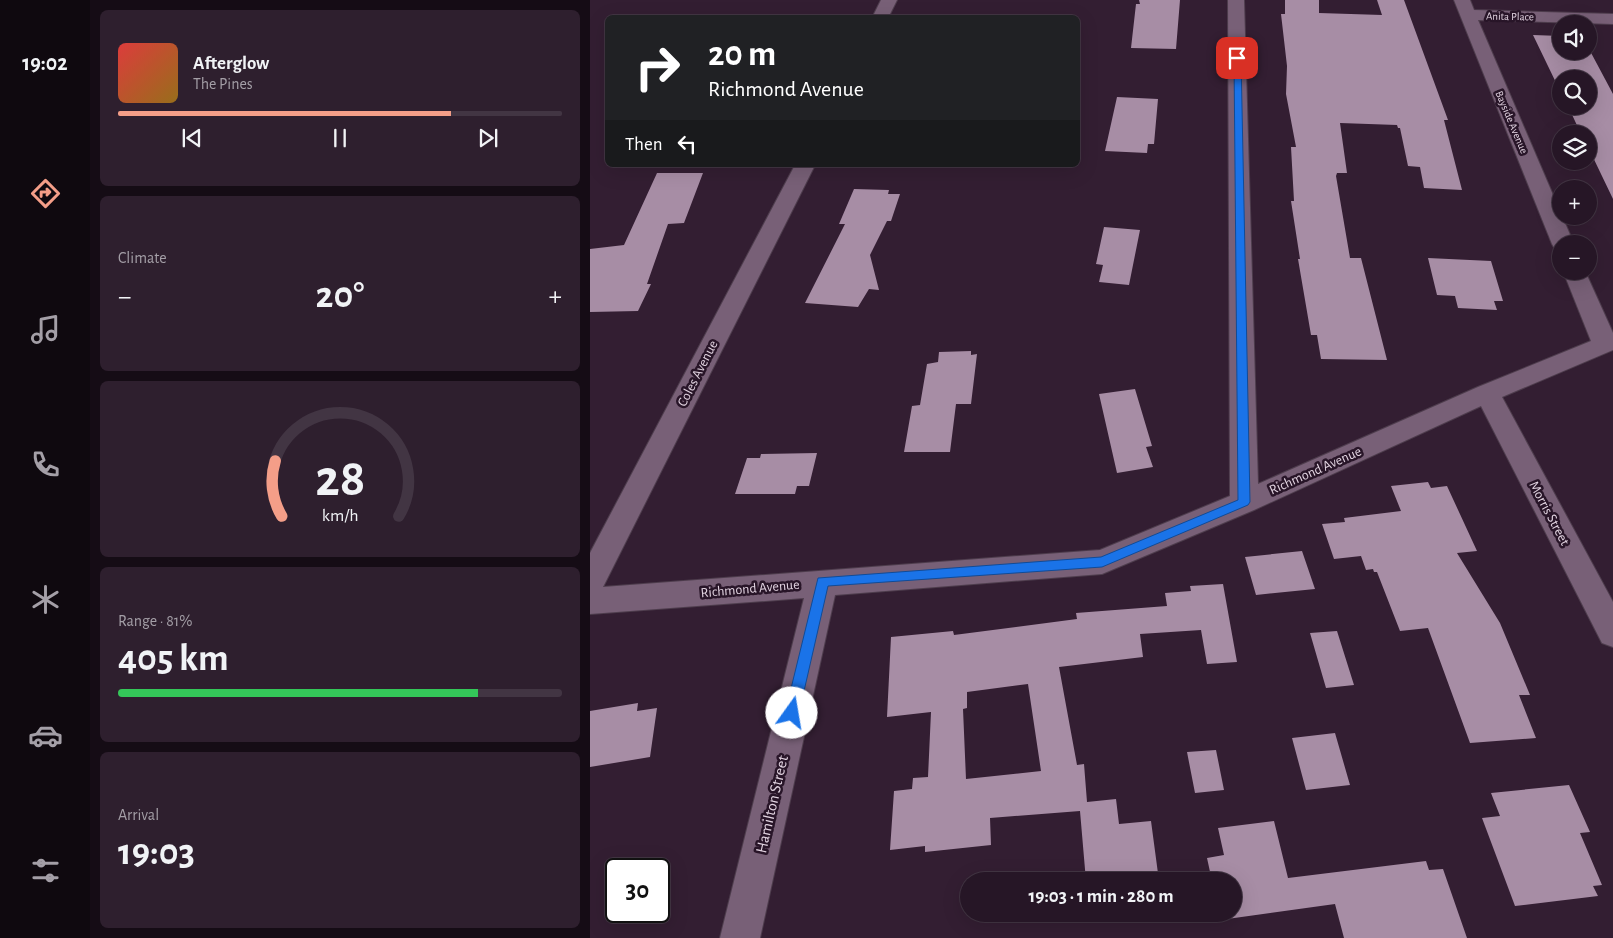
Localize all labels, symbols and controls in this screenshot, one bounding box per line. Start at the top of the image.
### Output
street label: Anita Place [1486,11,1534,22]
map controls [1552,15,1597,280]
button: sound [1552,15,1597,60]
icon: right [625,35,690,100]
text: 20 m [708,37,776,72]
pin [1216,37,1258,79]
icon: arrive [1223,44,1251,72]
text: 19:02 [22,52,68,74]
text: Afterglow [193,54,269,73]
button: search [1552,70,1597,115]
text: The Pines [193,76,253,92]
text: Richmond Avenue [708,78,864,100]
street label: Bayside Avenue [1493,89,1530,155]
icon: previous [178,124,206,152]
icon: pause [326,124,354,152]
icon: next [474,124,502,152]
button: layers [1552,125,1597,170]
icon: left [673,130,701,158]
text: Then [625,135,663,154]
icon: directions [28,176,63,211]
button: + [1552,180,1597,225]
button: − [1552,235,1597,280]
text: Climate [118,250,167,266]
text: 20° [316,277,364,315]
text: − [118,283,131,311]
text: + [549,283,562,311]
icon: music [28,312,63,347]
street label: Coles Avenue [675,338,720,409]
street label: Richmond Avenue [1267,444,1364,497]
icon: phone [28,447,63,482]
text: 28 [315,453,365,505]
street label: Morris Street [1526,479,1572,548]
text: km/h [322,507,358,525]
street label: Richmond Avenue [700,578,800,600]
icon: climate [28,582,63,617]
text: Range · 81% [118,613,192,629]
text: 405 km [118,640,229,678]
position arrow [765,686,817,738]
icon: car [28,718,63,753]
street label: Hamilton Street [753,754,791,855]
text: Arrival [118,807,159,823]
text: 19:03 [118,834,195,872]
icon: filters [28,853,63,888]
speed limit sign: 30 [605,858,670,923]
text: 19:03 · 1 min · 280 m [1028,887,1174,906]

